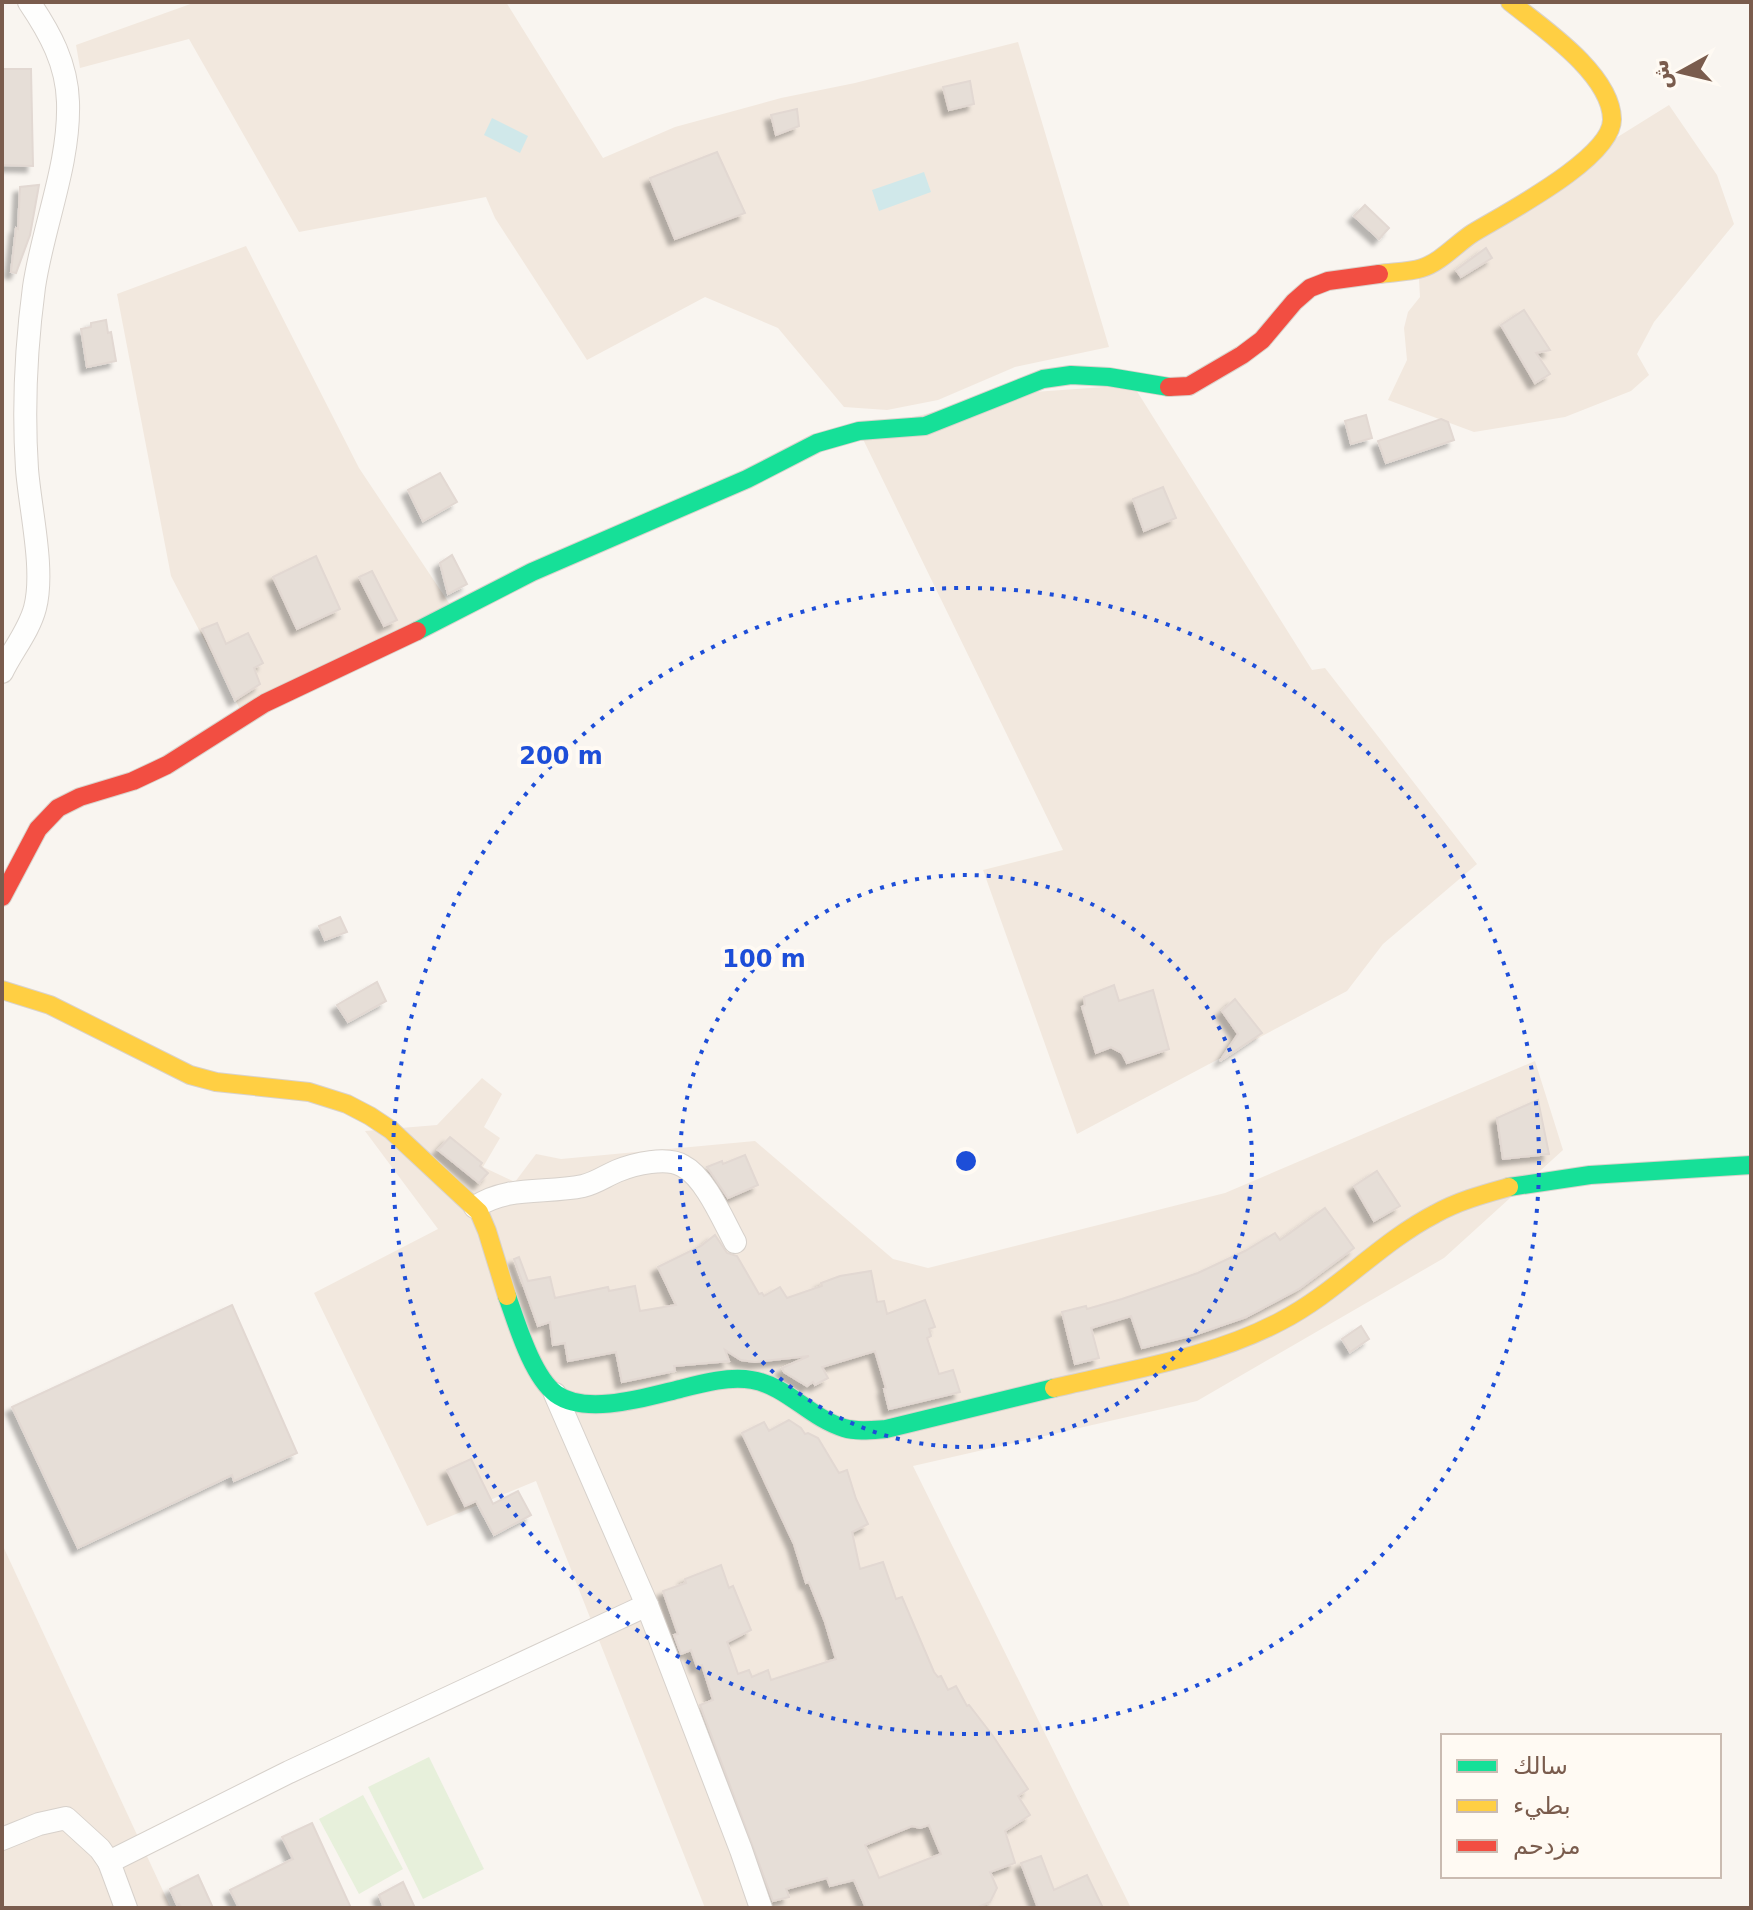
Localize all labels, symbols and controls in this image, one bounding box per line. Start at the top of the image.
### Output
north arrow [1641,32,1721,112]
text: ش [1647,58,1676,91]
text: 200 m [519,742,603,770]
text: 100 m [722,945,806,973]
centre of rings [952,1147,980,1175]
legend [1441,1734,1721,1878]
text: سالك [1513,1752,1568,1780]
text: بطيء [1513,1792,1571,1820]
text: مزدحم [1513,1832,1581,1860]

